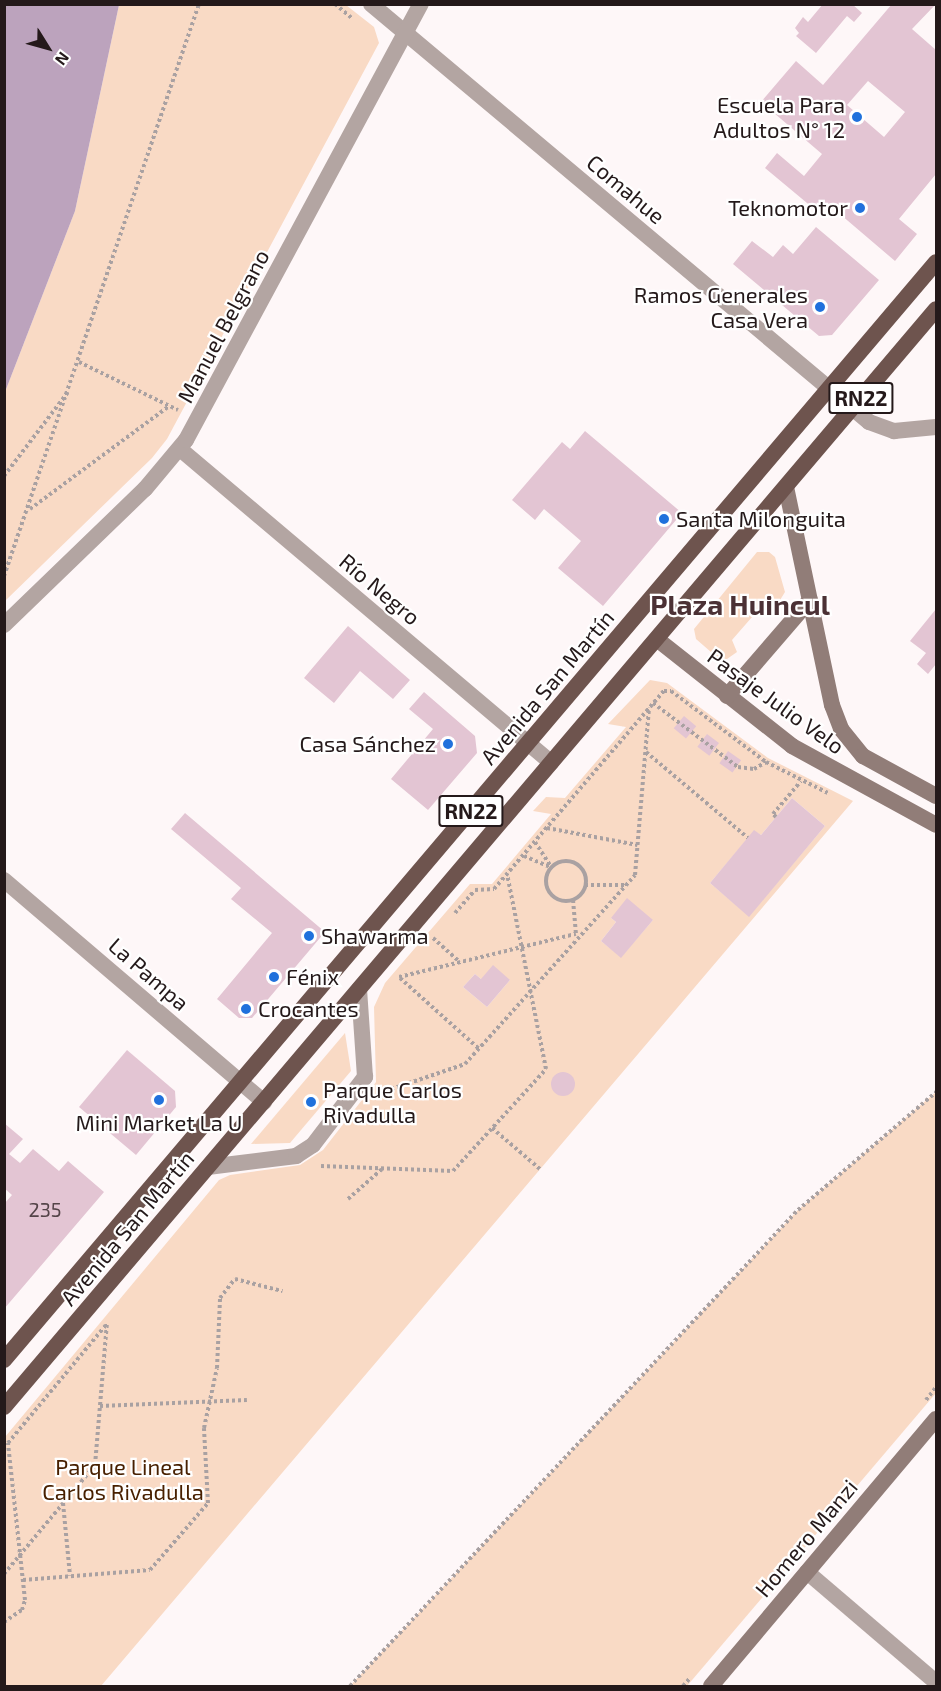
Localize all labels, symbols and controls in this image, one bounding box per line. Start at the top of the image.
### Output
north arrow [18,18,78,78]
text: N [52,49,74,69]
place label: Escuela Para Adultos N° 12 [713,91,845,142]
marker: Escuela Para Adultos N° 12 [850,110,864,124]
street label: Comahue [582,149,670,229]
place label: Teknomotor [728,195,848,221]
marker: Teknomotor [853,201,867,215]
street label: Manuel Belgrano [171,245,275,407]
place label: Ramos Generales Casa Vera [634,281,808,332]
marker: Ramos Generales Casa Vera [813,300,827,314]
road number: RN22 [828,380,894,416]
place label: Santa Milonguita [676,506,846,532]
marker: Santa Milonguita [657,512,671,526]
street label: Río Negro [334,548,426,630]
district label: Plaza Huincul [650,587,830,621]
street label: Avenida San Martín [475,604,619,770]
street label: Pasaje Julio Velo [702,642,850,760]
place label: Casa Sánchez [299,731,436,757]
marker: Casa Sánchez [441,737,455,751]
road number: RN22 [438,793,504,829]
place label: Shawarma [321,923,429,949]
marker: Shawarma [302,929,316,943]
street label: La Pampa [104,932,194,1016]
place label: Fénix [286,964,339,990]
marker: Fénix [267,970,281,984]
place label: Crocantes [258,996,359,1022]
marker: Crocantes [239,1002,253,1016]
place label: Parque Carlos Rivadulla [323,1076,462,1128]
marker: Mini Market La U [152,1093,166,1107]
marker: Parque Carlos Rivadulla [304,1095,318,1109]
place label: Mini Market La U [75,1110,243,1136]
street label: Avenida San Martín [55,1145,199,1311]
house number: 235 [28,1197,62,1221]
park label: Parque Lineal Carlos Rivadulla [42,1453,204,1504]
street label: Homero Manzi [749,1474,863,1602]

